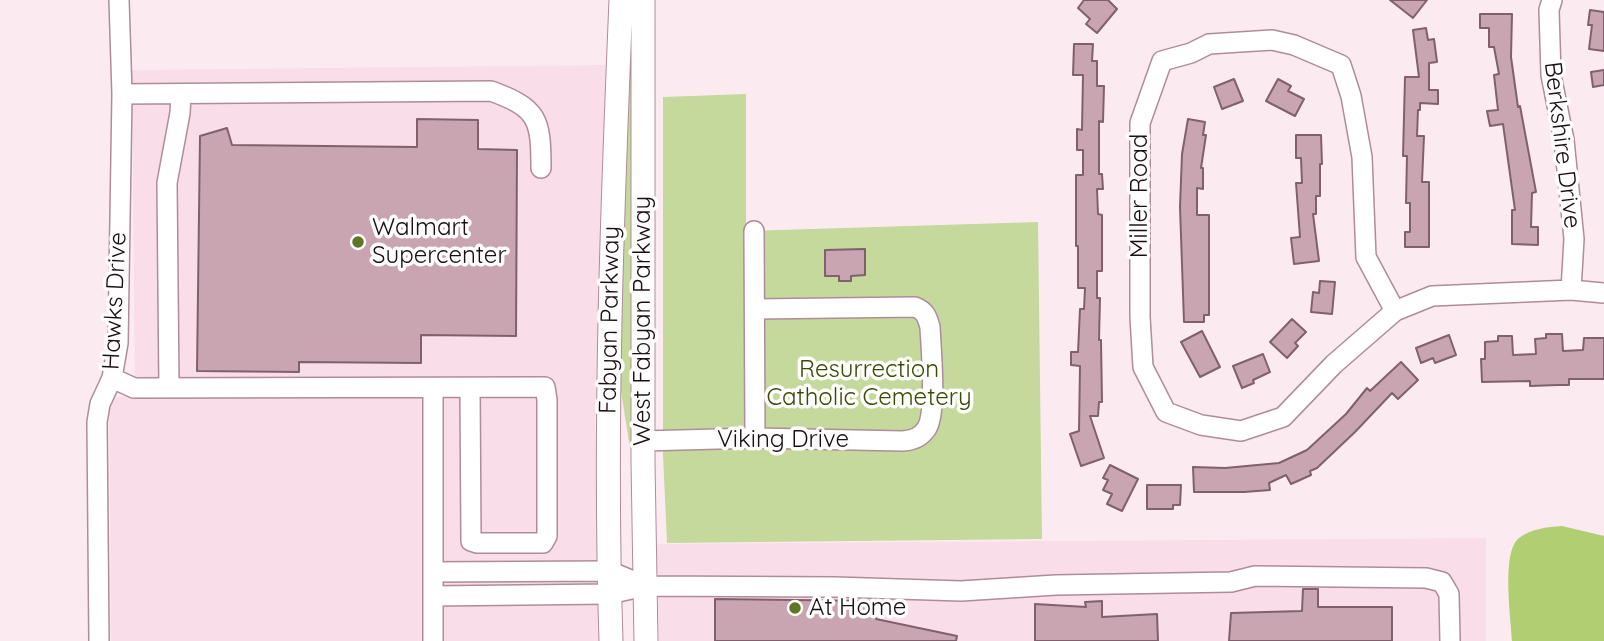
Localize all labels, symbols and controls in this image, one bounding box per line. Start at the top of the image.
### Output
street label: Berkshire Drive [1537,60,1587,230]
street label: Miller Road [1126,134,1154,258]
street label: West Fabyan Parkway [629,196,657,446]
place label: Walmart Supercenter [372,214,507,270]
street label: Fabyan Parkway [594,226,626,414]
street label: Hawks Drive [97,231,133,371]
marker: Walmart Supercenter [350,234,366,250]
park label: Resurrection Catholic Cemetery [766,356,972,412]
street label: Viking Drive [717,426,849,454]
place label: At Home [809,594,906,622]
marker: At Home [787,600,803,616]

